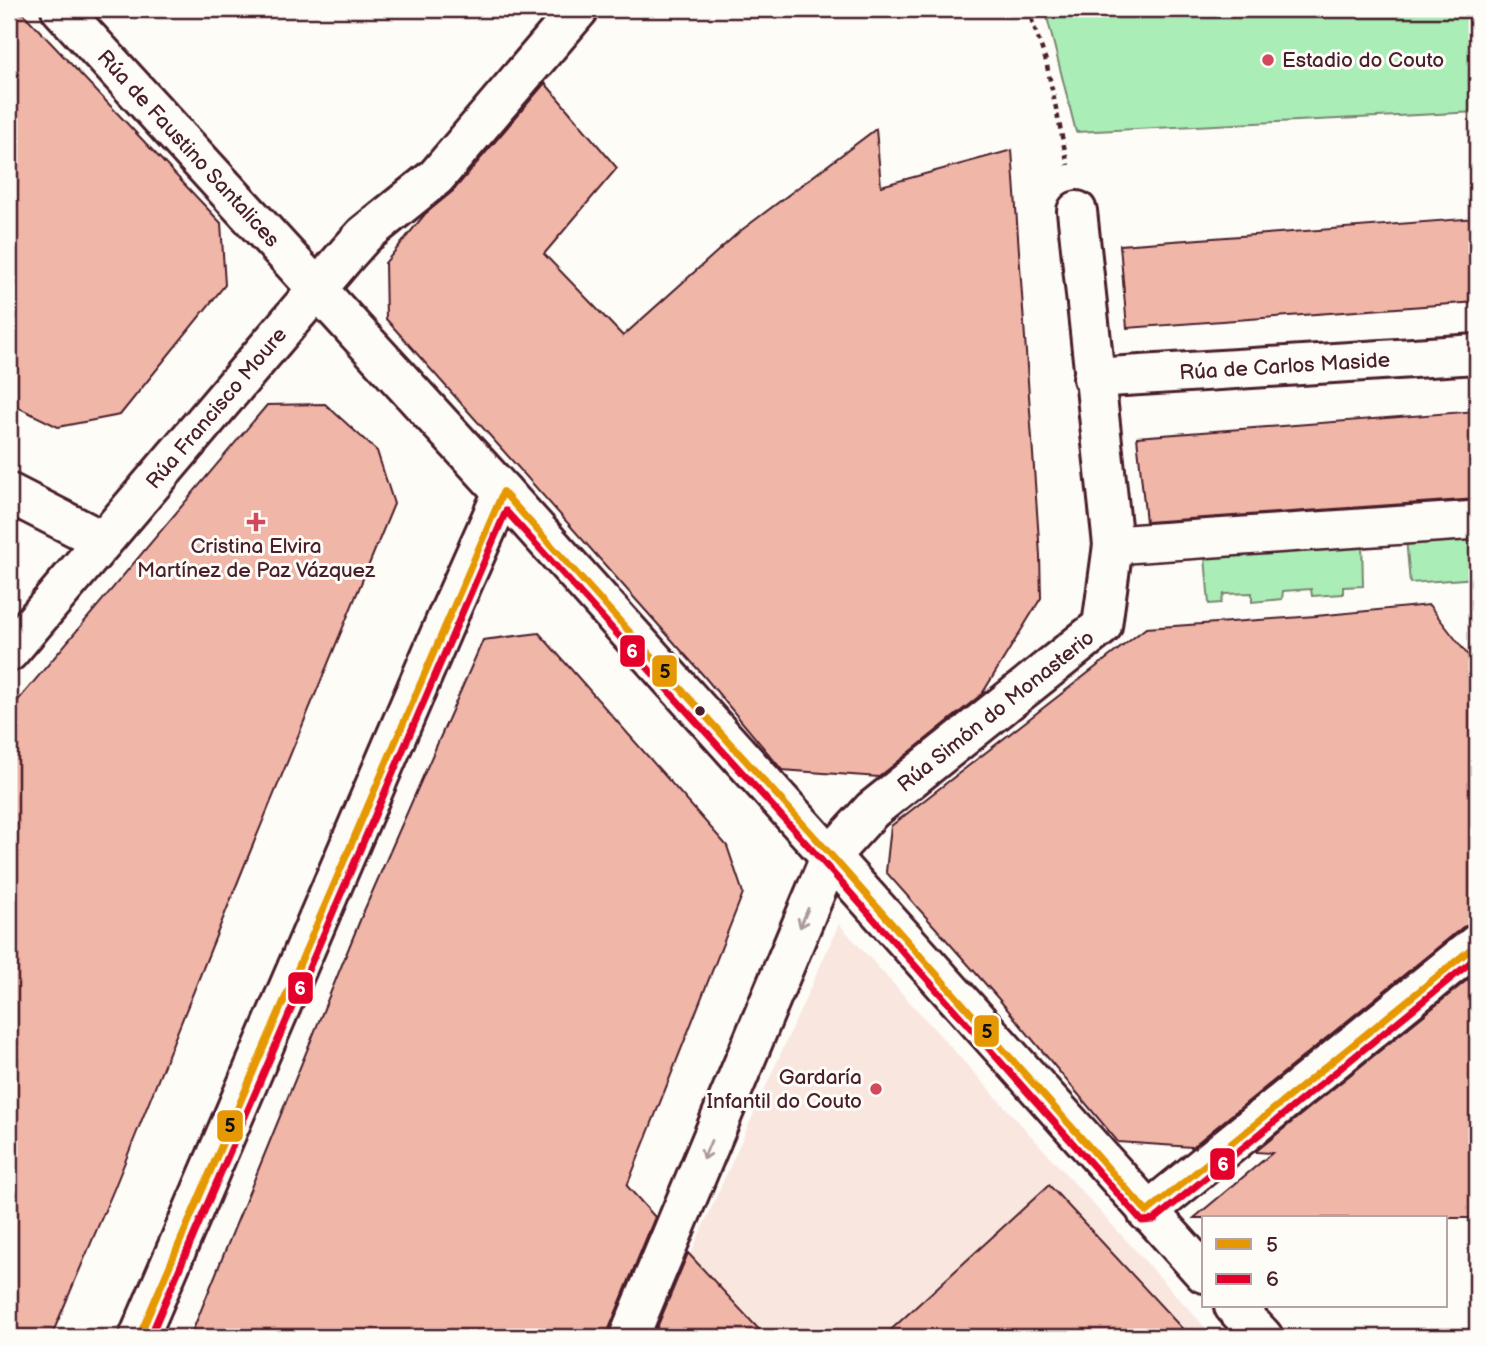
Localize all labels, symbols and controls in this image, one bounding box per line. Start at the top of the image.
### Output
street label: Rúa de Faustino Santalices [92,45,285,253]
place label: Estadio do Couto [1282,48,1444,73]
marker: Estadio do Couto [1260,52,1276,68]
street label: Rúa Francisco Moure [141,323,292,494]
street label: Rúa de Carlos Maside [1179,347,1391,386]
marker: Cristina Elvira Martínez de Paz Vázquez [248,514,264,530]
place label: Cristina Elvira Martínez de Paz Vázquez [137,534,376,583]
street label: Rúa Simón do Monasterio [893,625,1100,798]
line badge: 6 [619,634,646,668]
text: 6 [626,641,638,664]
line badge: 5 [651,654,678,688]
text: 5 [660,661,671,684]
unlabelled marker [693,704,707,718]
one-way arrow [797,906,810,928]
line badge: 6 [287,971,314,1005]
text: 6 [294,978,306,1001]
line badge: 5 [973,1014,1000,1048]
text: 5 [982,1021,993,1044]
place label: Gardaría Infantil do Couto [707,1065,862,1114]
marker: Gardaría Infantil do Couto [868,1081,884,1097]
line badge: 5 [216,1109,244,1143]
text: 5 [225,1115,236,1138]
one-way arrow [699,1139,712,1160]
line badge: 6 [1209,1147,1236,1181]
text: 6 [1217,1154,1229,1177]
legend [1202,1216,1448,1308]
text: 5 [1266,1233,1278,1258]
text: 6 [1266,1267,1279,1292]

